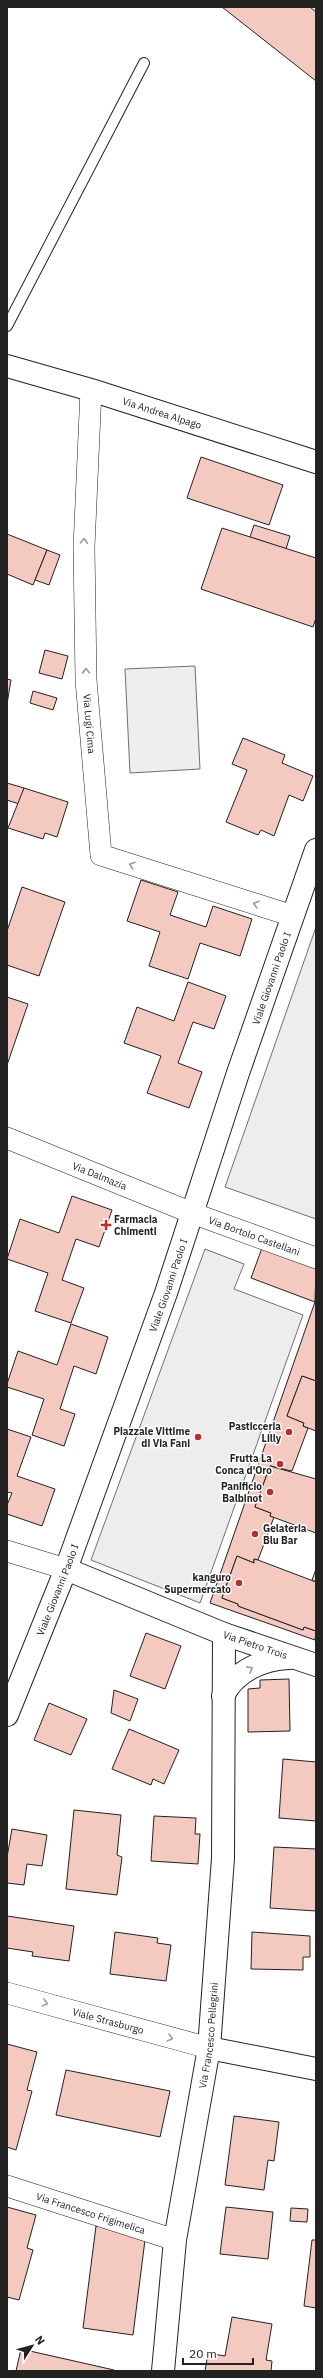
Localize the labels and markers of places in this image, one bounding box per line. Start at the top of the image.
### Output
place label: Farmacia Chimenti [114,1213,158,1238]
marker: Farmacia Chimenti [101,1220,111,1230]
place label: Pasticceria Lilly [229,1420,282,1445]
place label: Piazzale Vittime di Via Fani [113,1425,190,1450]
marker: Pasticceria Lilly [284,1427,294,1437]
marker: Piazzale Vittime di Via Fani [193,1432,203,1442]
place label: Frutta La Conca d'Oro [215,1452,272,1477]
marker: Frutta La Conca d'Oro [275,1459,285,1469]
place label: Panificio Balbinot [221,1480,262,1505]
marker: Panificio Balbinot [265,1487,275,1497]
place label: Gelateria Blu Bar [263,1522,307,1547]
marker: Gelateria Blu Bar [250,1529,260,1539]
place label: kanguro Supermercato [164,1571,231,1596]
marker: kanguro Supermercato [234,1578,244,1588]

